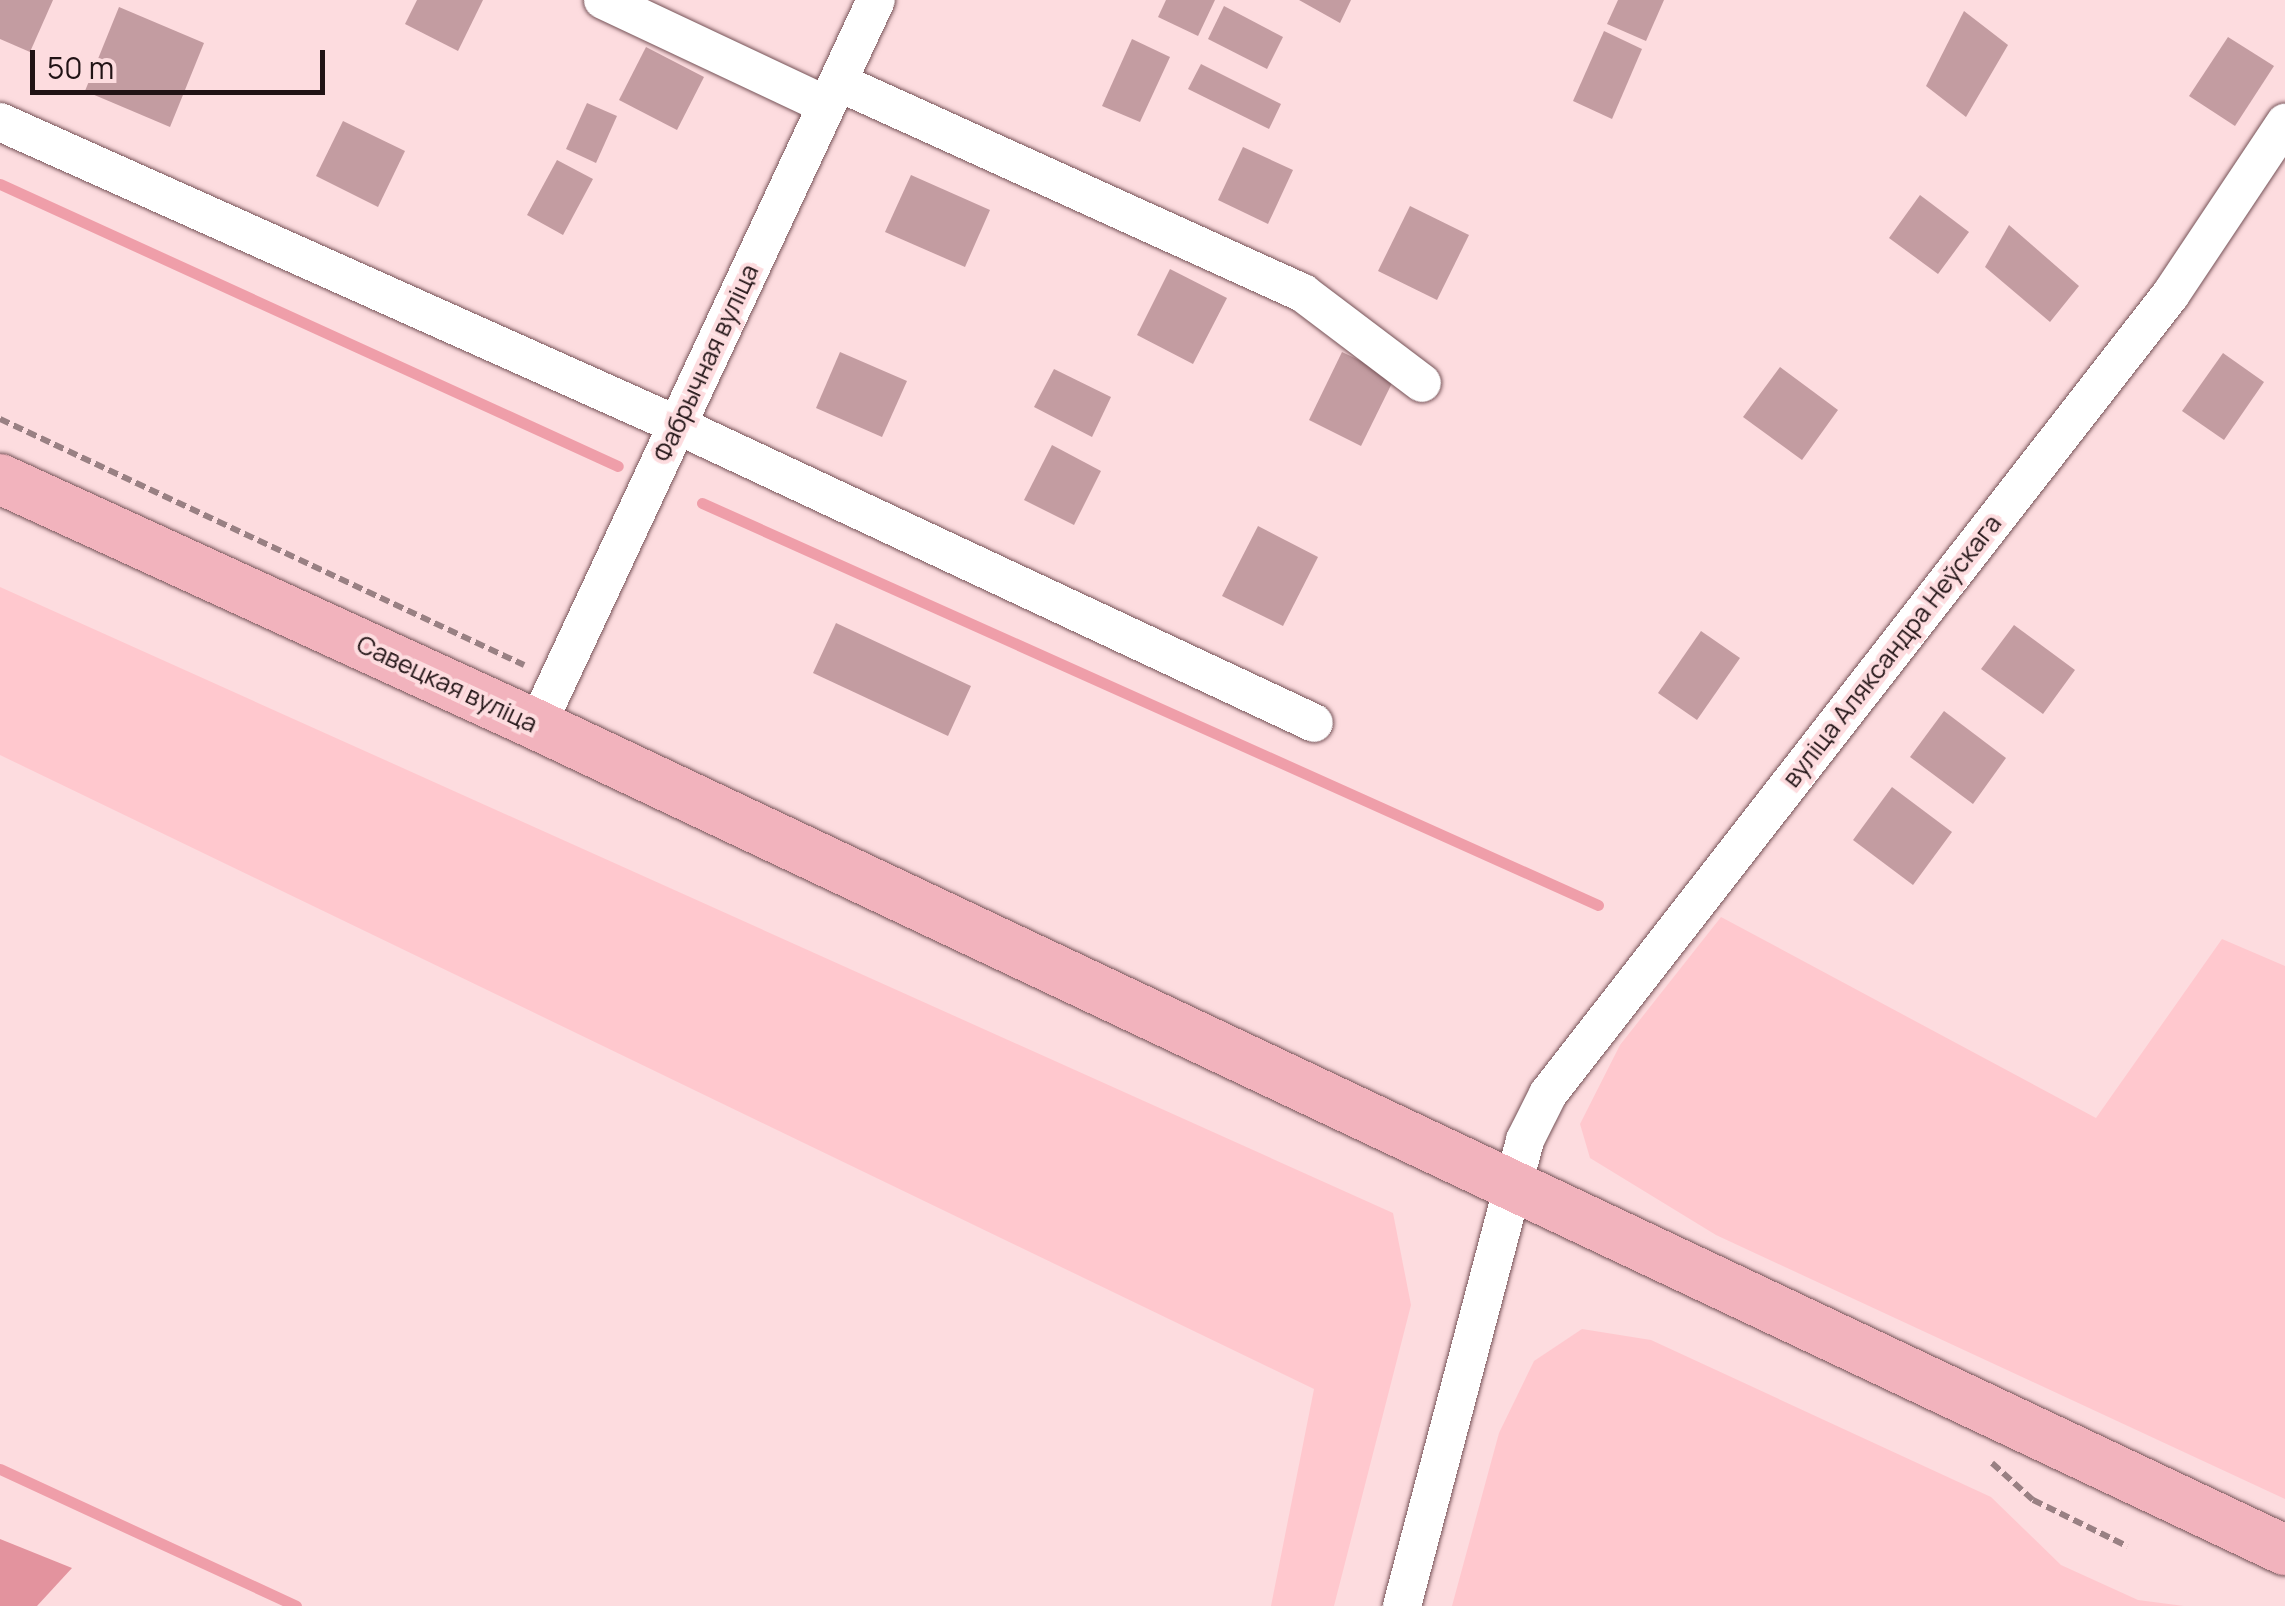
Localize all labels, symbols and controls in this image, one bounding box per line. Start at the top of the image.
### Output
scale bar [35,30,330,92]
text: 50 m [47,47,114,88]
street label: Фабрычная вуліца [647,259,765,467]
street label: вуліца Аляксандра Неўскага [1776,509,2008,793]
street label: Савецкая вуліца [352,629,542,739]

